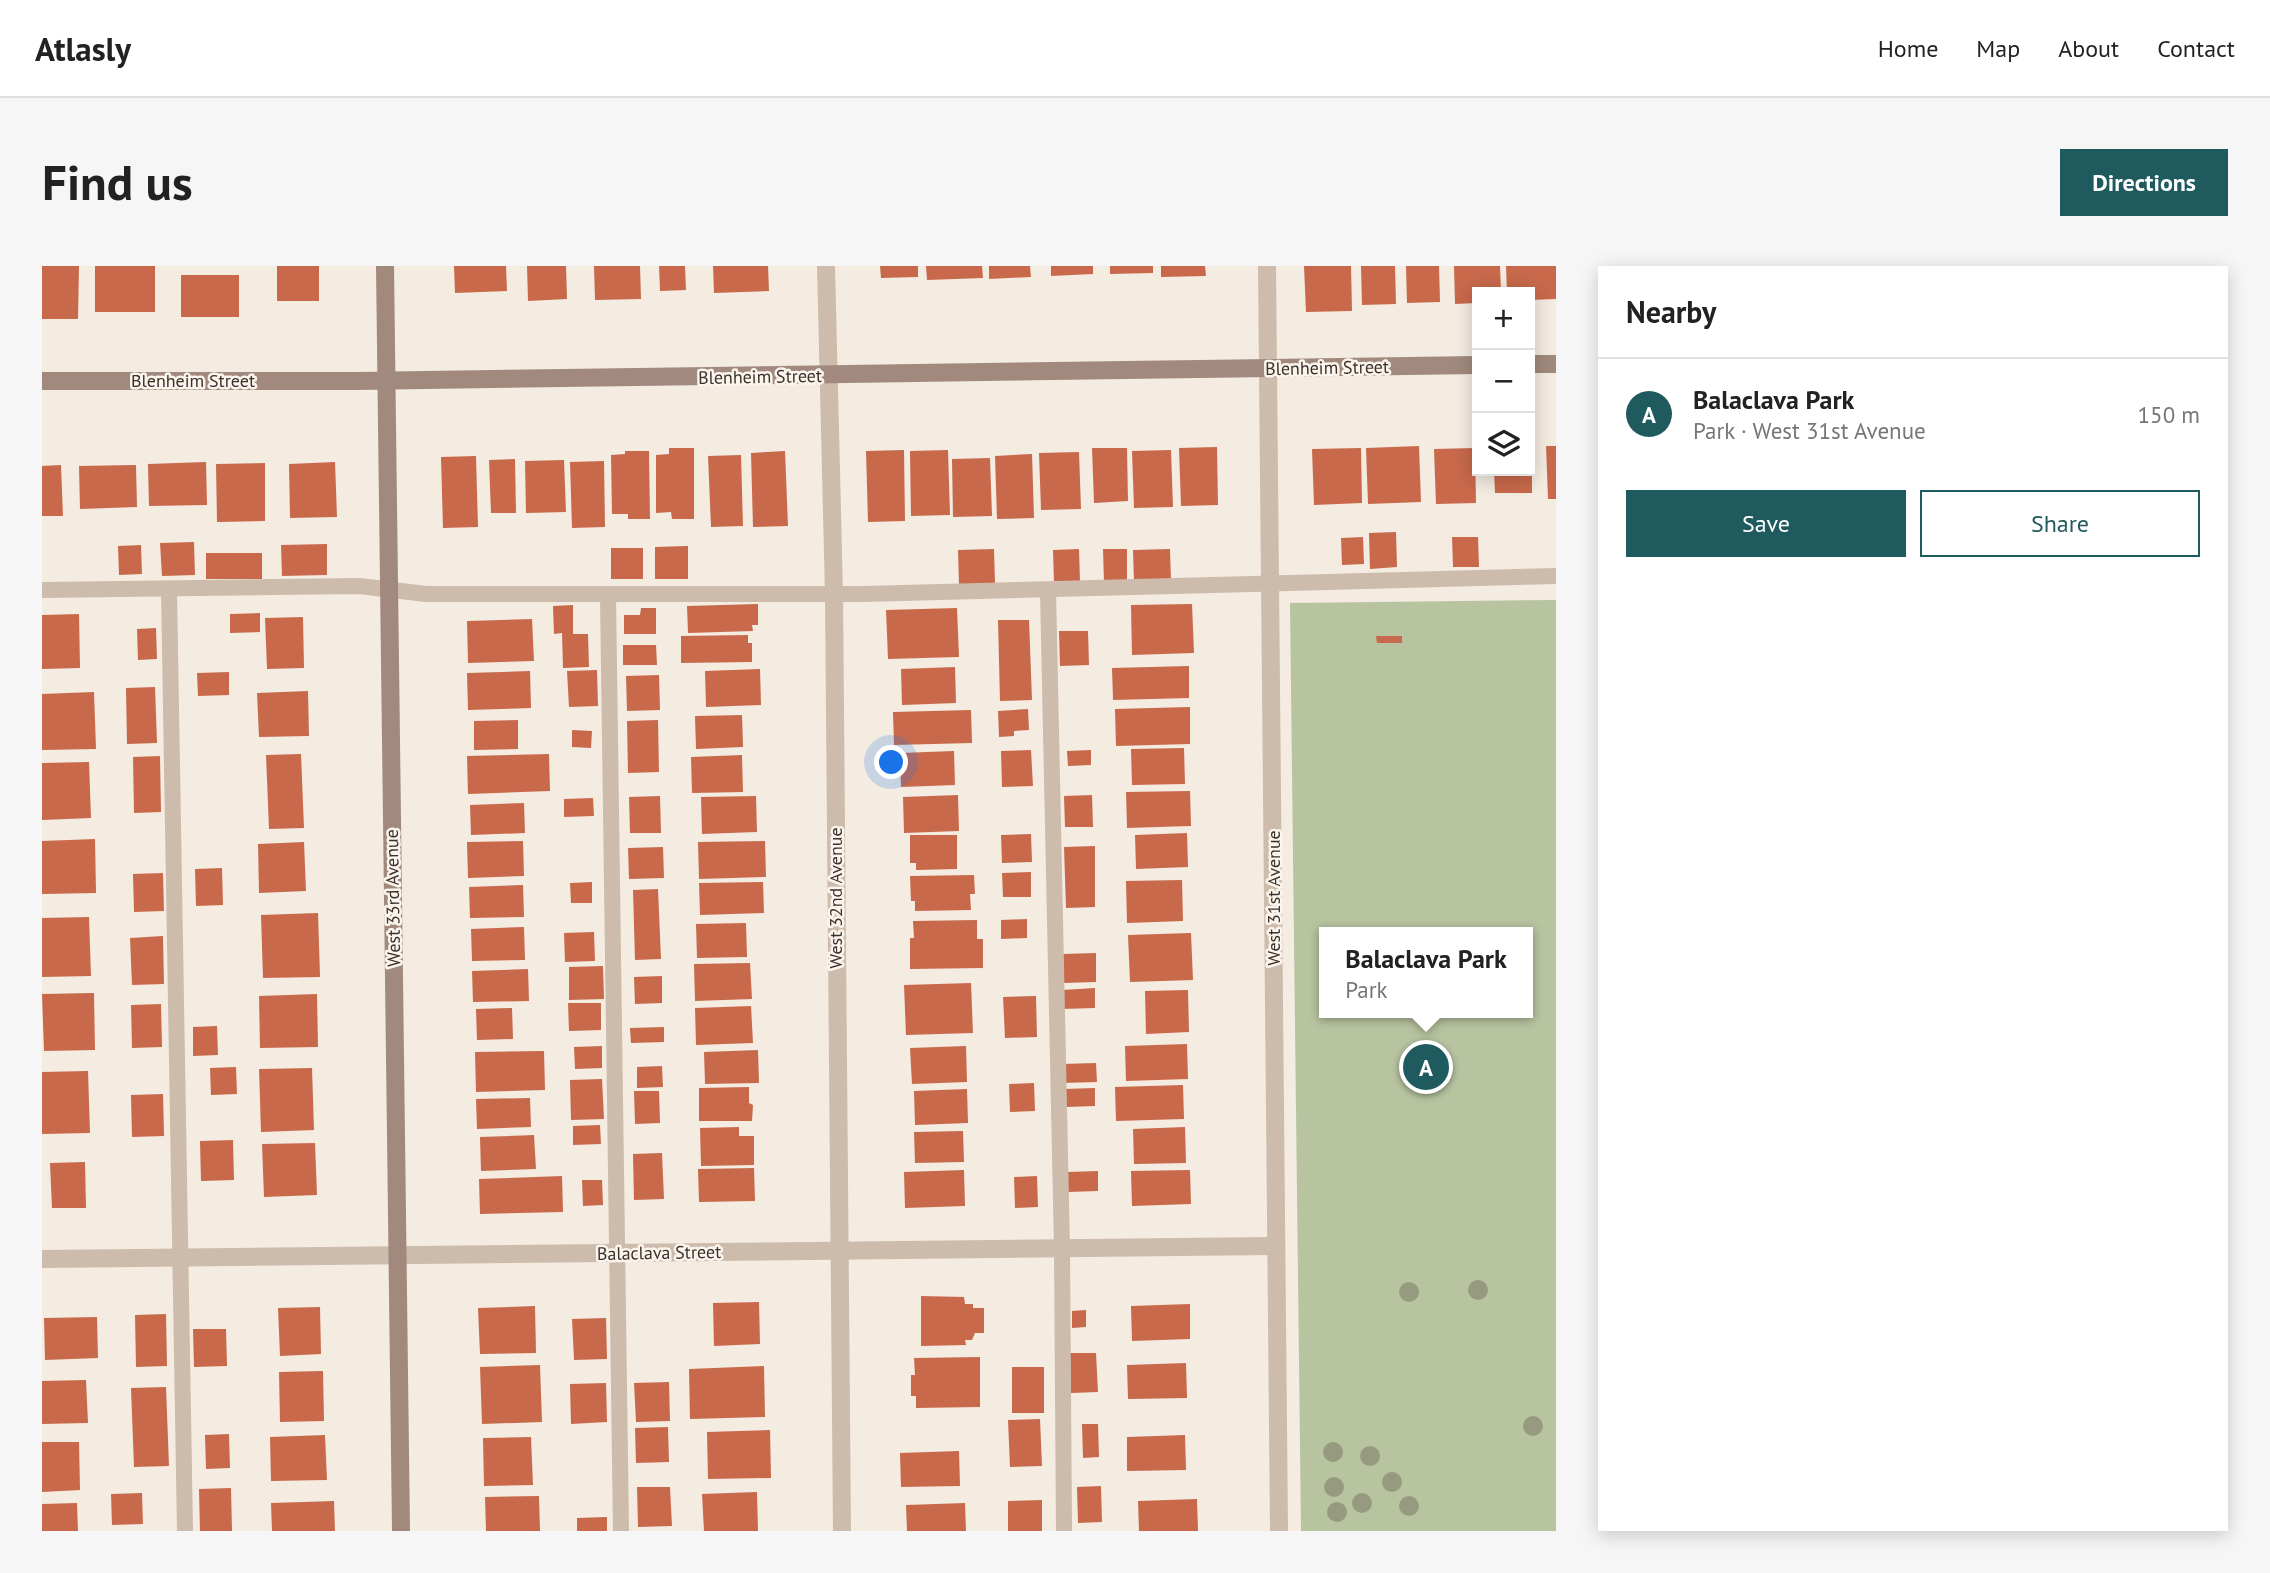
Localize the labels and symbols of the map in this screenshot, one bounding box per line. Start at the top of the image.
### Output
street label: Blenheim Street [1265,355,1389,380]
street label: Blenheim Street [698,364,822,389]
street label: Blenheim Street [131,369,255,392]
your location [874,745,908,779]
street label: West 32nd Avenue [824,827,847,969]
street label: West 33rd Avenue [380,829,405,967]
street label: West 31st Avenue [1262,830,1285,966]
pin: A [1403,1041,1449,1093]
street label: Balaclava Street [597,1240,721,1265]

